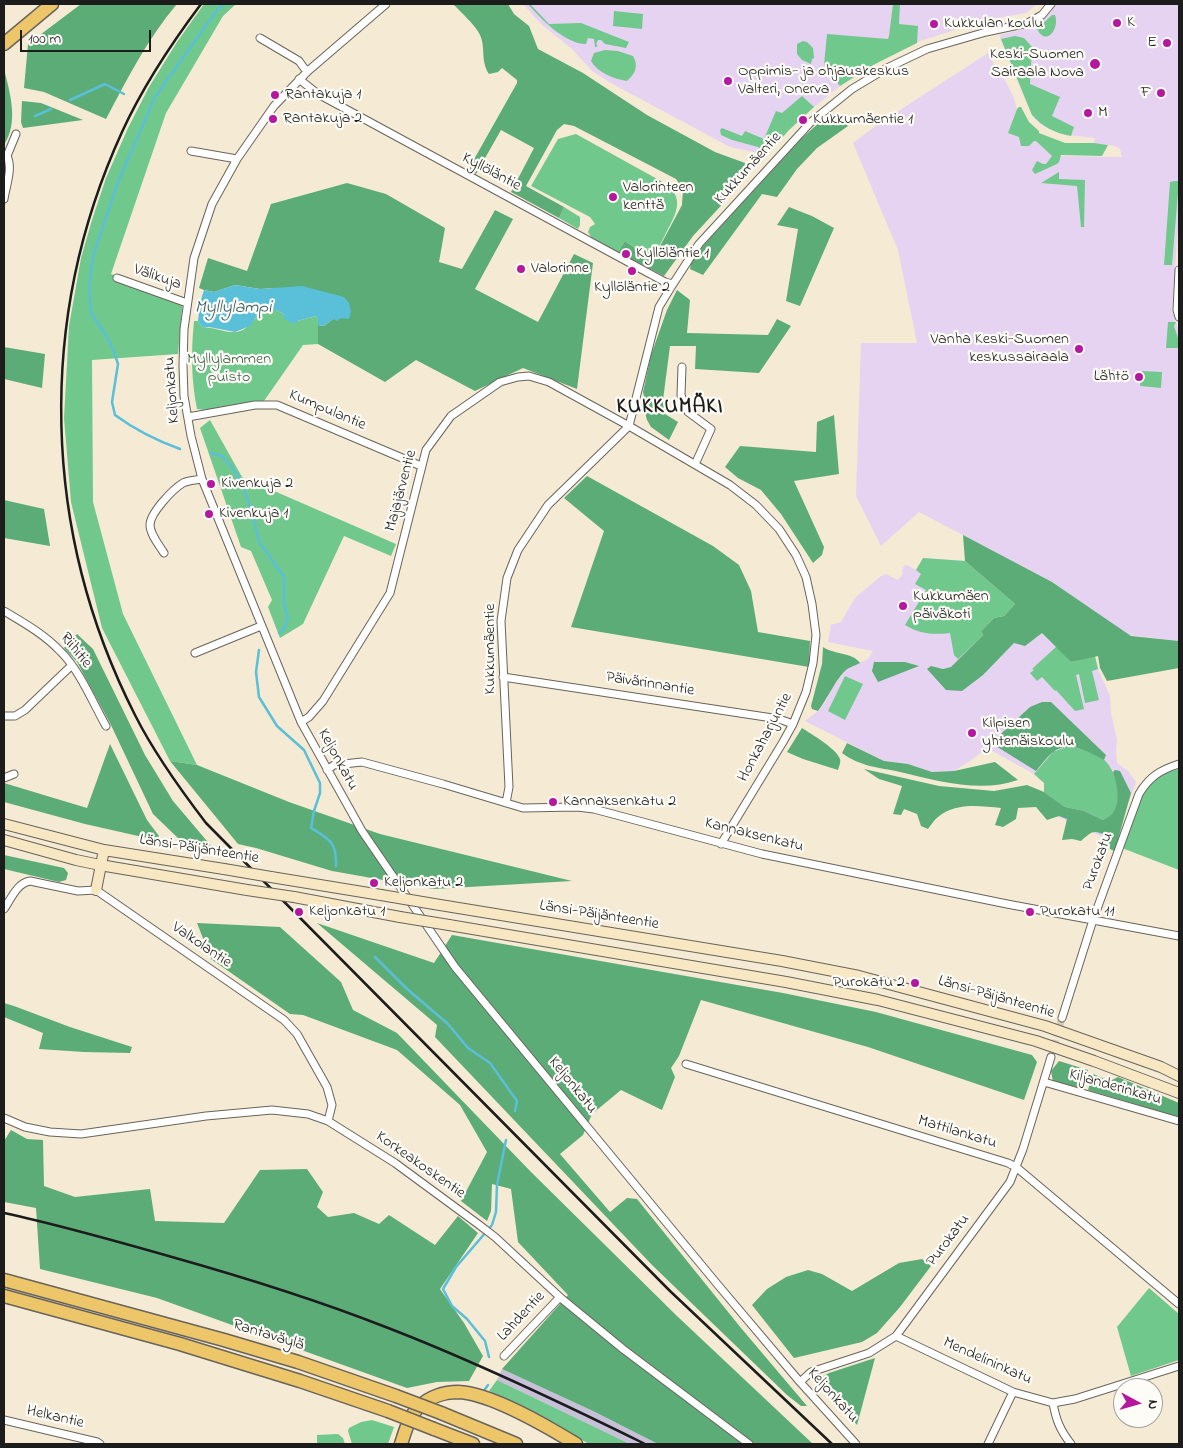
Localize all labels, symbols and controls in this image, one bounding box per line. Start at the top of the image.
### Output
place label: K [1127,13,1135,33]
place label: Kukkulan koulu [944,14,1043,34]
marker: K [1111,17,1123,29]
marker: Kukkulan koulu [928,18,940,30]
scale bar [22,20,154,52]
text: 100 m [28,28,61,50]
place label: E [1147,33,1157,53]
marker: E [1161,37,1173,49]
place label: Keski-Suomen Sairaala Nova [990,45,1084,83]
marker: Keski-Suomen Sairaala Nova [1088,57,1102,71]
place label: Oppimis- ja ohjauskeskus Valteri, Onerva [738,62,909,100]
marker: Oppimis- ja ohjauskeskus Valteri, Onerva [722,75,734,87]
place label: F [1141,83,1151,103]
place label: Rantakuja 1 [285,85,361,105]
marker: F [1155,87,1167,99]
marker: Rantakuja 1 [269,89,281,101]
place label: M [1098,103,1108,123]
marker: M [1082,107,1094,119]
place label: Rantakuja 2 [283,109,362,129]
place label: Kukkumäentie 1 [813,110,913,130]
marker: Rantakuja 2 [267,113,279,125]
marker: Kukkumäentie 1 [797,114,809,126]
street label: Kukkumäentie [711,129,787,209]
street label: Kyllöläntie [458,150,524,196]
place label: Valorinteen kenttä [623,178,693,216]
marker: Valorinteen kenttä [607,191,619,203]
place label: Kyllöläntie 1 [636,244,709,264]
marker: Kyllöläntie 1 [620,248,632,260]
place label: Valorinne [531,259,589,279]
street label: Välikuja [131,261,183,295]
marker: Valorinne [515,263,527,275]
marker: Kyllöläntie 2 [626,265,638,277]
place label: Kyllöläntie 2 [594,278,670,298]
water label: Myllylampi [195,298,271,320]
place label: Vanha Keski-Suomen keskussairaala [931,330,1069,368]
marker: Vanha Keski-Suomen keskussairaala [1073,343,1085,355]
park label: Myllylammen puisto [187,350,271,388]
street label: Keljonkatu [161,356,185,424]
place label: Lähtö [1094,367,1129,387]
marker: Lähtö [1133,371,1145,383]
street label: Kumpulantie [286,386,368,436]
district label: KUKKUMÄKI [615,396,725,422]
street label: Majajärventie [382,448,422,534]
place label: Kivenkuja 2 [221,474,293,494]
marker: Kivenkuja 2 [205,478,217,490]
place label: Kivenkuja 1 [219,504,288,524]
marker: Kivenkuja 1 [203,508,215,520]
place label: Kukkumäen päiväkoti [913,587,989,625]
marker: Kukkumäen päiväkoti [897,600,909,612]
street label: Kukkumäentie [481,604,501,694]
street label: Riihitie [55,629,95,673]
street label: Päivärinnantie [604,669,696,701]
street label: Honkaharjuntie [735,690,797,786]
place label: Kilpisen yhtenäiskoulu [982,714,1074,752]
street label: Keljonkatu [312,726,362,794]
marker: Kilpisen yhtenäiskoulu [966,727,978,739]
place label: Kannaksenkatu 2 [563,792,676,812]
marker: Kannaksenkatu 2 [547,796,559,808]
street label: Kannaksenkatu [703,814,805,858]
street label: Purokatu [1080,830,1118,894]
street label: Länsi-Päijänteentie [138,831,260,869]
place label: Keljonkatu 2 [384,873,463,893]
marker: Keljonkatu 2 [368,877,380,889]
street label: Länsi-Päijänteentie [538,897,660,935]
place label: Keljonkatu 1 [309,902,385,922]
place label: Purokatu 11 [1040,902,1115,922]
marker: Keljonkatu 1 [293,906,305,918]
marker: Purokatu 11 [1024,906,1036,918]
street label: Valkolantie [167,919,235,973]
street label: Länsi-Päijänteentie [935,972,1057,1024]
place label: Purokatu 2 [833,973,905,993]
marker: Purokatu 2 [909,977,921,989]
street label: Keljonkatu [543,1054,601,1118]
street label: Kiljanderinkatu [1067,1066,1163,1110]
street label: Mattilankatu [915,1112,999,1154]
street label: Korkeakoskentie [372,1128,468,1204]
street label: Purokatu [923,1211,975,1271]
street label: Lahdentie [494,1288,550,1346]
street label: Rantaväylä [230,1316,306,1356]
street label: Mendelininkatu [940,1334,1034,1390]
street label: Keljonkatu [802,1365,862,1427]
north arrow [1113,1378,1163,1428]
text: N [1141,1399,1163,1410]
street label: Helkantie [25,1402,85,1434]

